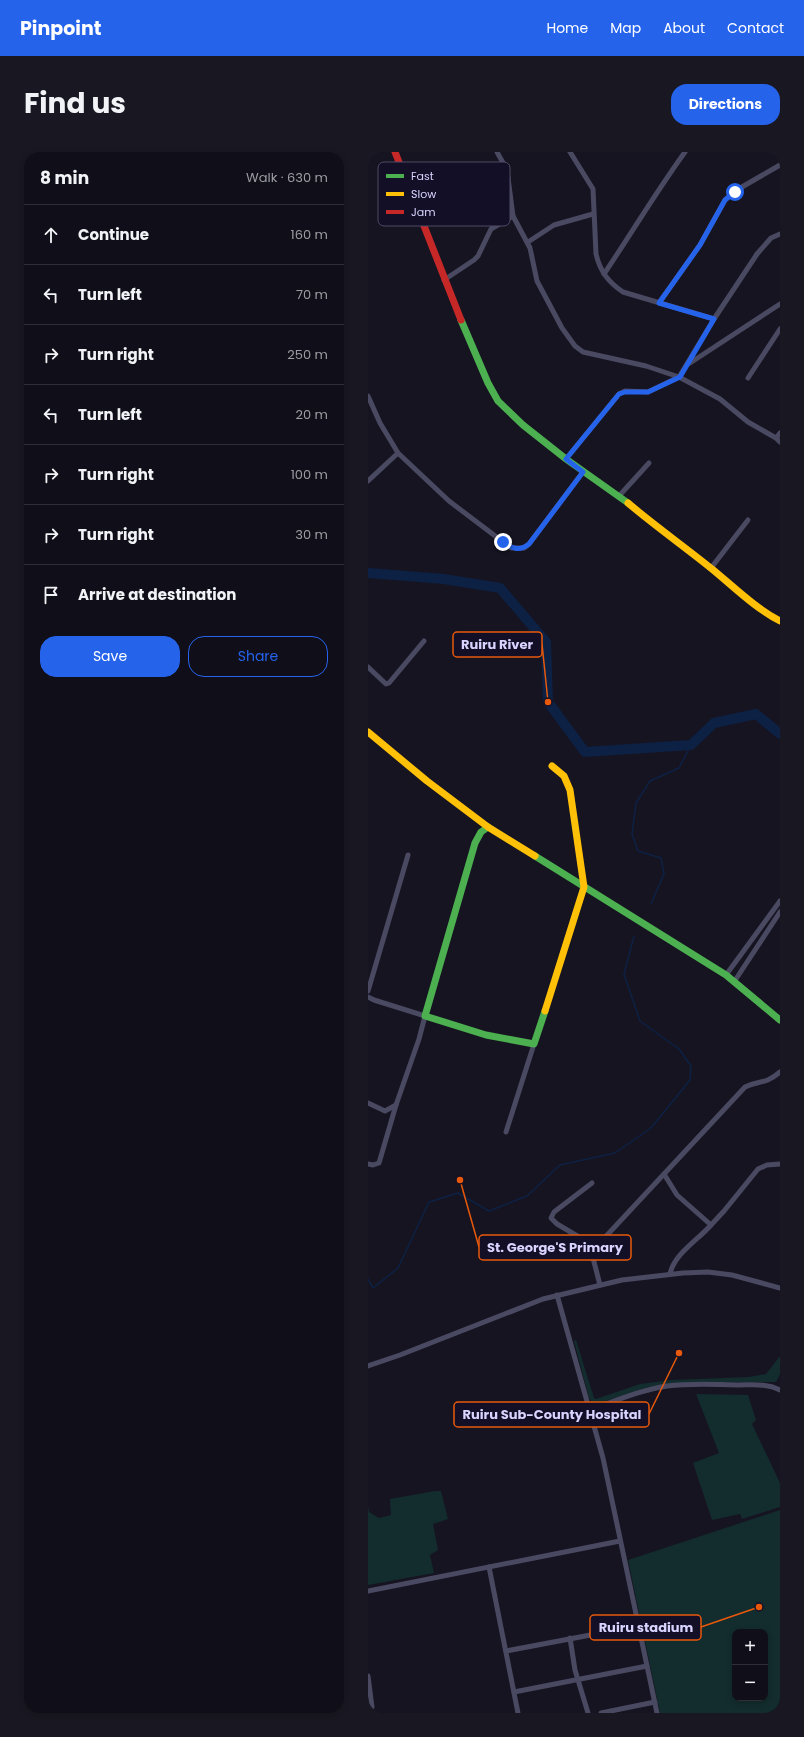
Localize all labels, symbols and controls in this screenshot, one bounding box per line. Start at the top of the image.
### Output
text: Pinpoint [20,15,101,42]
text: Home [546,18,588,38]
text: Map [610,18,641,38]
text: About [663,18,705,38]
text: Contact [727,18,784,38]
text: Find us [24,84,126,123]
button: Directions [671,84,780,125]
legend [378,162,510,226]
text: 8 min [40,166,89,190]
text: Walk · 630 m [246,168,328,187]
text: Fast [411,168,434,184]
route start [726,183,744,201]
text: Slow [411,186,436,202]
text: Jam [411,204,436,220]
icon: ahead [40,224,62,246]
text: Continue [78,224,149,245]
text: 160 m [291,225,328,244]
icon: left [40,284,62,306]
text: Turn left [78,284,142,305]
text: 70 m [296,285,328,304]
icon: right [40,344,62,366]
text: Turn right [78,344,154,365]
text: 250 m [287,345,328,364]
icon: left [40,404,62,426]
text: Turn left [78,404,142,425]
text: 20 m [295,405,328,424]
icon: right [40,464,62,486]
text: Turn right [78,464,154,485]
text: 100 m [291,465,328,484]
icon: right [40,524,62,546]
text: Turn right [78,524,154,545]
text: 30 m [295,525,328,544]
route end [494,533,512,551]
icon: arrive [40,584,62,606]
text: Arrive at destination [78,584,236,605]
callout: Ruiru River [453,632,542,657]
text: Ruiru River [461,635,534,654]
button: Save [40,636,180,677]
button: Share [188,636,328,677]
callout: St. George'S Primary [479,1235,631,1260]
text: St. George'S Primary [487,1238,624,1257]
callout: Ruiru Sub-County Hospital [454,1402,649,1427]
text: Ruiru Sub-County Hospital [463,1405,642,1424]
callout: Ruiru stadium [590,1615,701,1640]
text: Ruiru stadium [599,1618,694,1637]
map controls [732,1629,768,1701]
button: + [732,1629,768,1665]
button: − [732,1665,768,1701]

